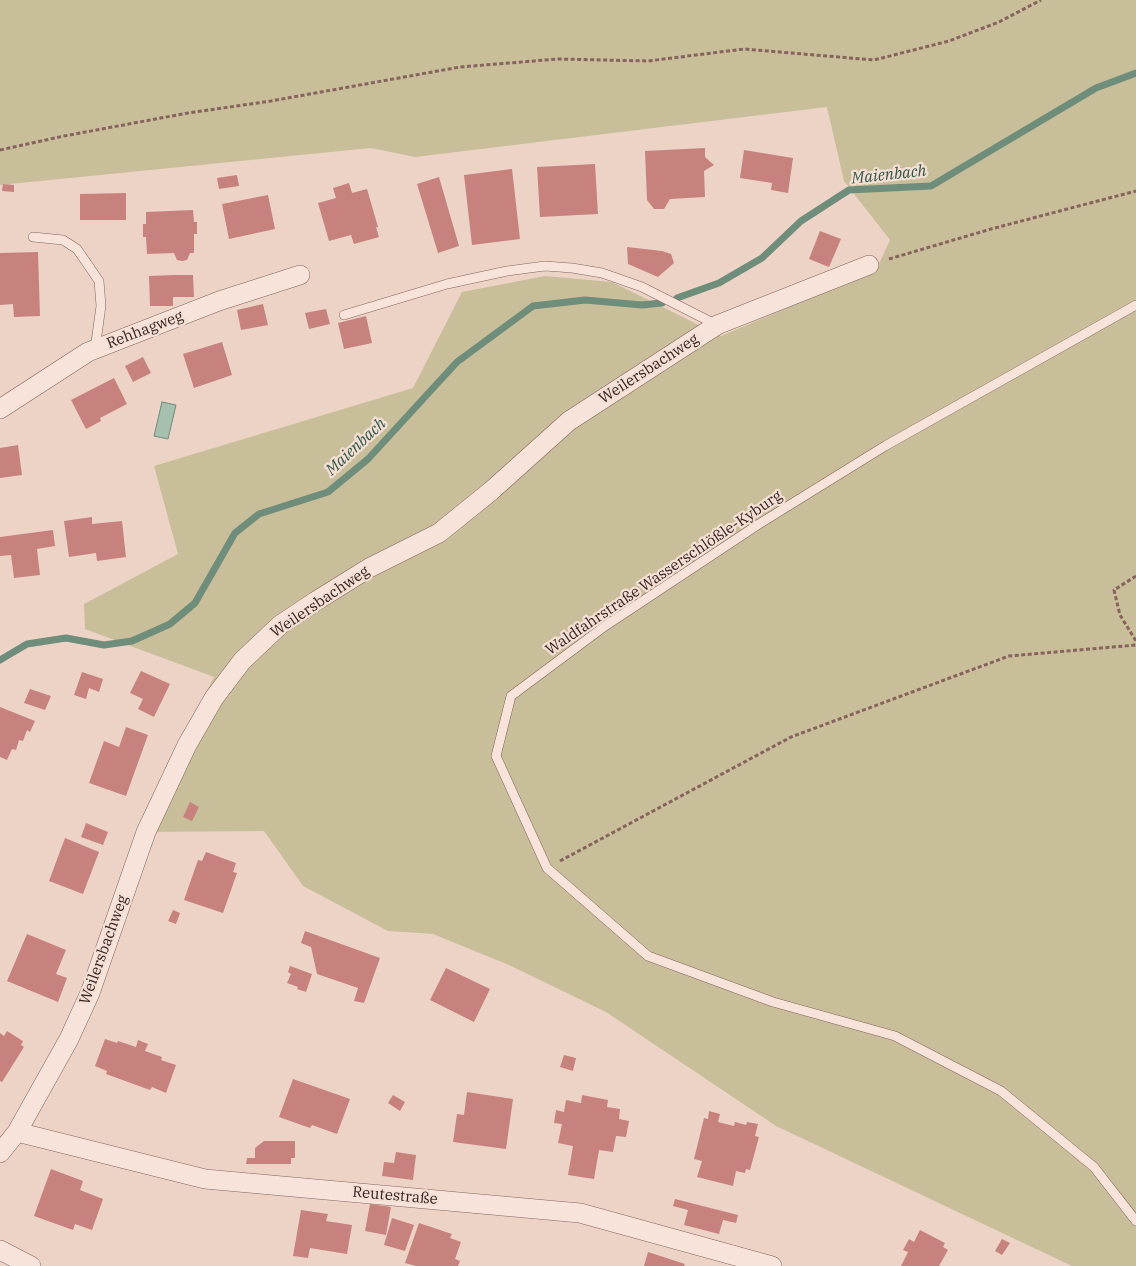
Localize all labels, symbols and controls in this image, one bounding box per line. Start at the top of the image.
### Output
water label: Maienbach [851,162,927,188]
street label: Rehhagweg [104,307,186,353]
street label: Weilersbachweg [596,330,702,408]
water label: Maienbach [322,414,390,480]
street label: Waldfahrstraße Wasserschlößle-Kyburg [542,487,786,659]
street label: Weilersbachweg [267,562,373,642]
street label: Weilersbachweg [76,893,132,1007]
street label: Reutestraße [352,1183,438,1209]

